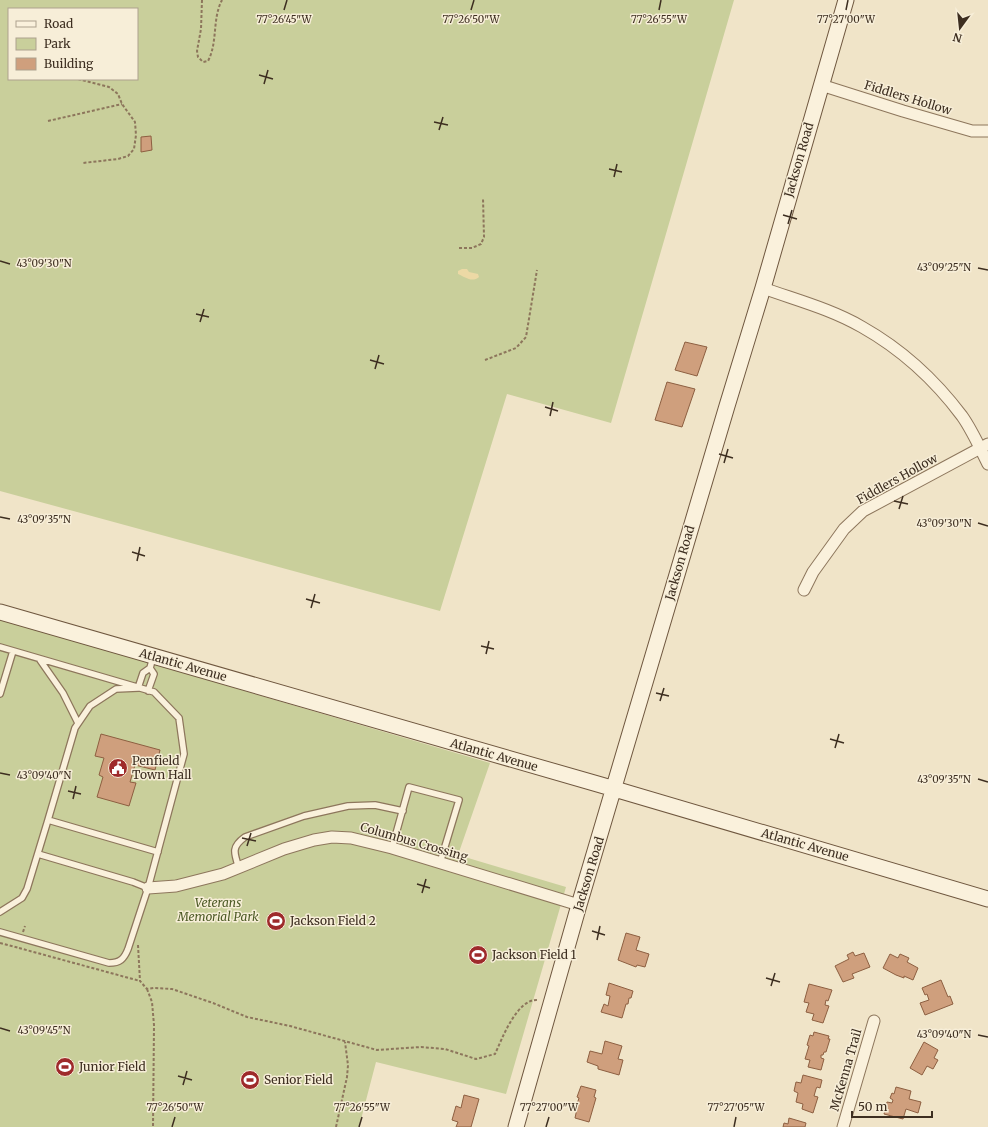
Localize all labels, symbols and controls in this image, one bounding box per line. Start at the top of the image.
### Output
legend [8,8,138,80]
north arrow [940,8,980,48]
text: 77°26'45"W [256,13,313,26]
text: 77°26'50"W [442,13,501,26]
text: 77°26'55"W [631,13,688,26]
text: 77°27'00"W [817,13,876,26]
text: Road [44,16,73,31]
text: N [951,30,963,46]
text: Park [44,36,71,51]
text: Building [44,56,94,71]
street label: Fiddlers Hollow [863,77,954,118]
street label: Jackson Road [780,121,816,200]
text: 43°09'30"N [17,257,72,270]
text: 43°09'25"N [917,261,971,274]
street label: Fiddlers Hollow [854,450,941,507]
text: 43°09'35"N [17,513,71,526]
text: 43°09'30"N [917,517,972,530]
street label: Jackson Road [661,524,697,603]
street label: Atlantic Avenue [137,645,229,684]
street label: Atlantic Avenue [448,735,540,774]
place label: Penfield Town Hall [132,753,192,782]
public building icon: Penfield Town Hall [107,757,129,779]
text: 43°09'40"N [17,769,71,782]
text: 43°09'35"N [917,773,971,786]
street label: Columbus Crossing [359,819,470,864]
street label: Atlantic Avenue [759,825,851,864]
street label: Jackson Road [570,835,607,914]
park label: Veterans Memorial Park [176,895,259,924]
sports icon: Jackson Field 2 [265,910,287,932]
place label: Jackson Field 2 [289,913,376,928]
sports icon: Jackson Field 1 [467,944,489,966]
place label: Jackson Field 1 [491,947,577,962]
text: 43°09'45"N [18,1024,71,1037]
street label: McKenna Trail [827,1027,865,1113]
text: 43°09'40"N [917,1028,971,1041]
sports icon: Junior Field [54,1056,76,1078]
place label: Junior Field [78,1059,146,1074]
sports icon: Senior Field [239,1069,261,1091]
place label: Senior Field [264,1072,333,1087]
scale bar [852,1093,932,1119]
text: 50 m [858,1099,887,1114]
text: 77°26'50"W [146,1101,205,1114]
text: 77°26'55"W [334,1101,391,1114]
text: 77°27'00"W [520,1101,579,1114]
text: 77°27'05"W [708,1101,765,1114]

